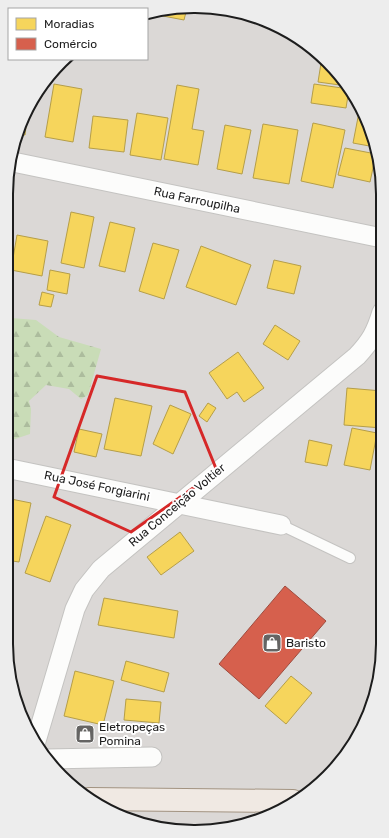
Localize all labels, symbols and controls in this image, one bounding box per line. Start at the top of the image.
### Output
legend [8,8,148,60]
text: Moradias [44,17,94,31]
text: Comércio [44,37,97,51]
street label: Rua Farroupilha [153,184,241,216]
street label: Rua Conceição Voltier [126,460,228,549]
street label: Rua José Forgiarini [43,468,151,504]
shop icon: Baristo [261,632,283,654]
place label: Baristo [286,636,326,650]
place label: Eletropeças Pomina [99,720,165,748]
shop icon: Eletropeças Pomina [74,723,96,745]

